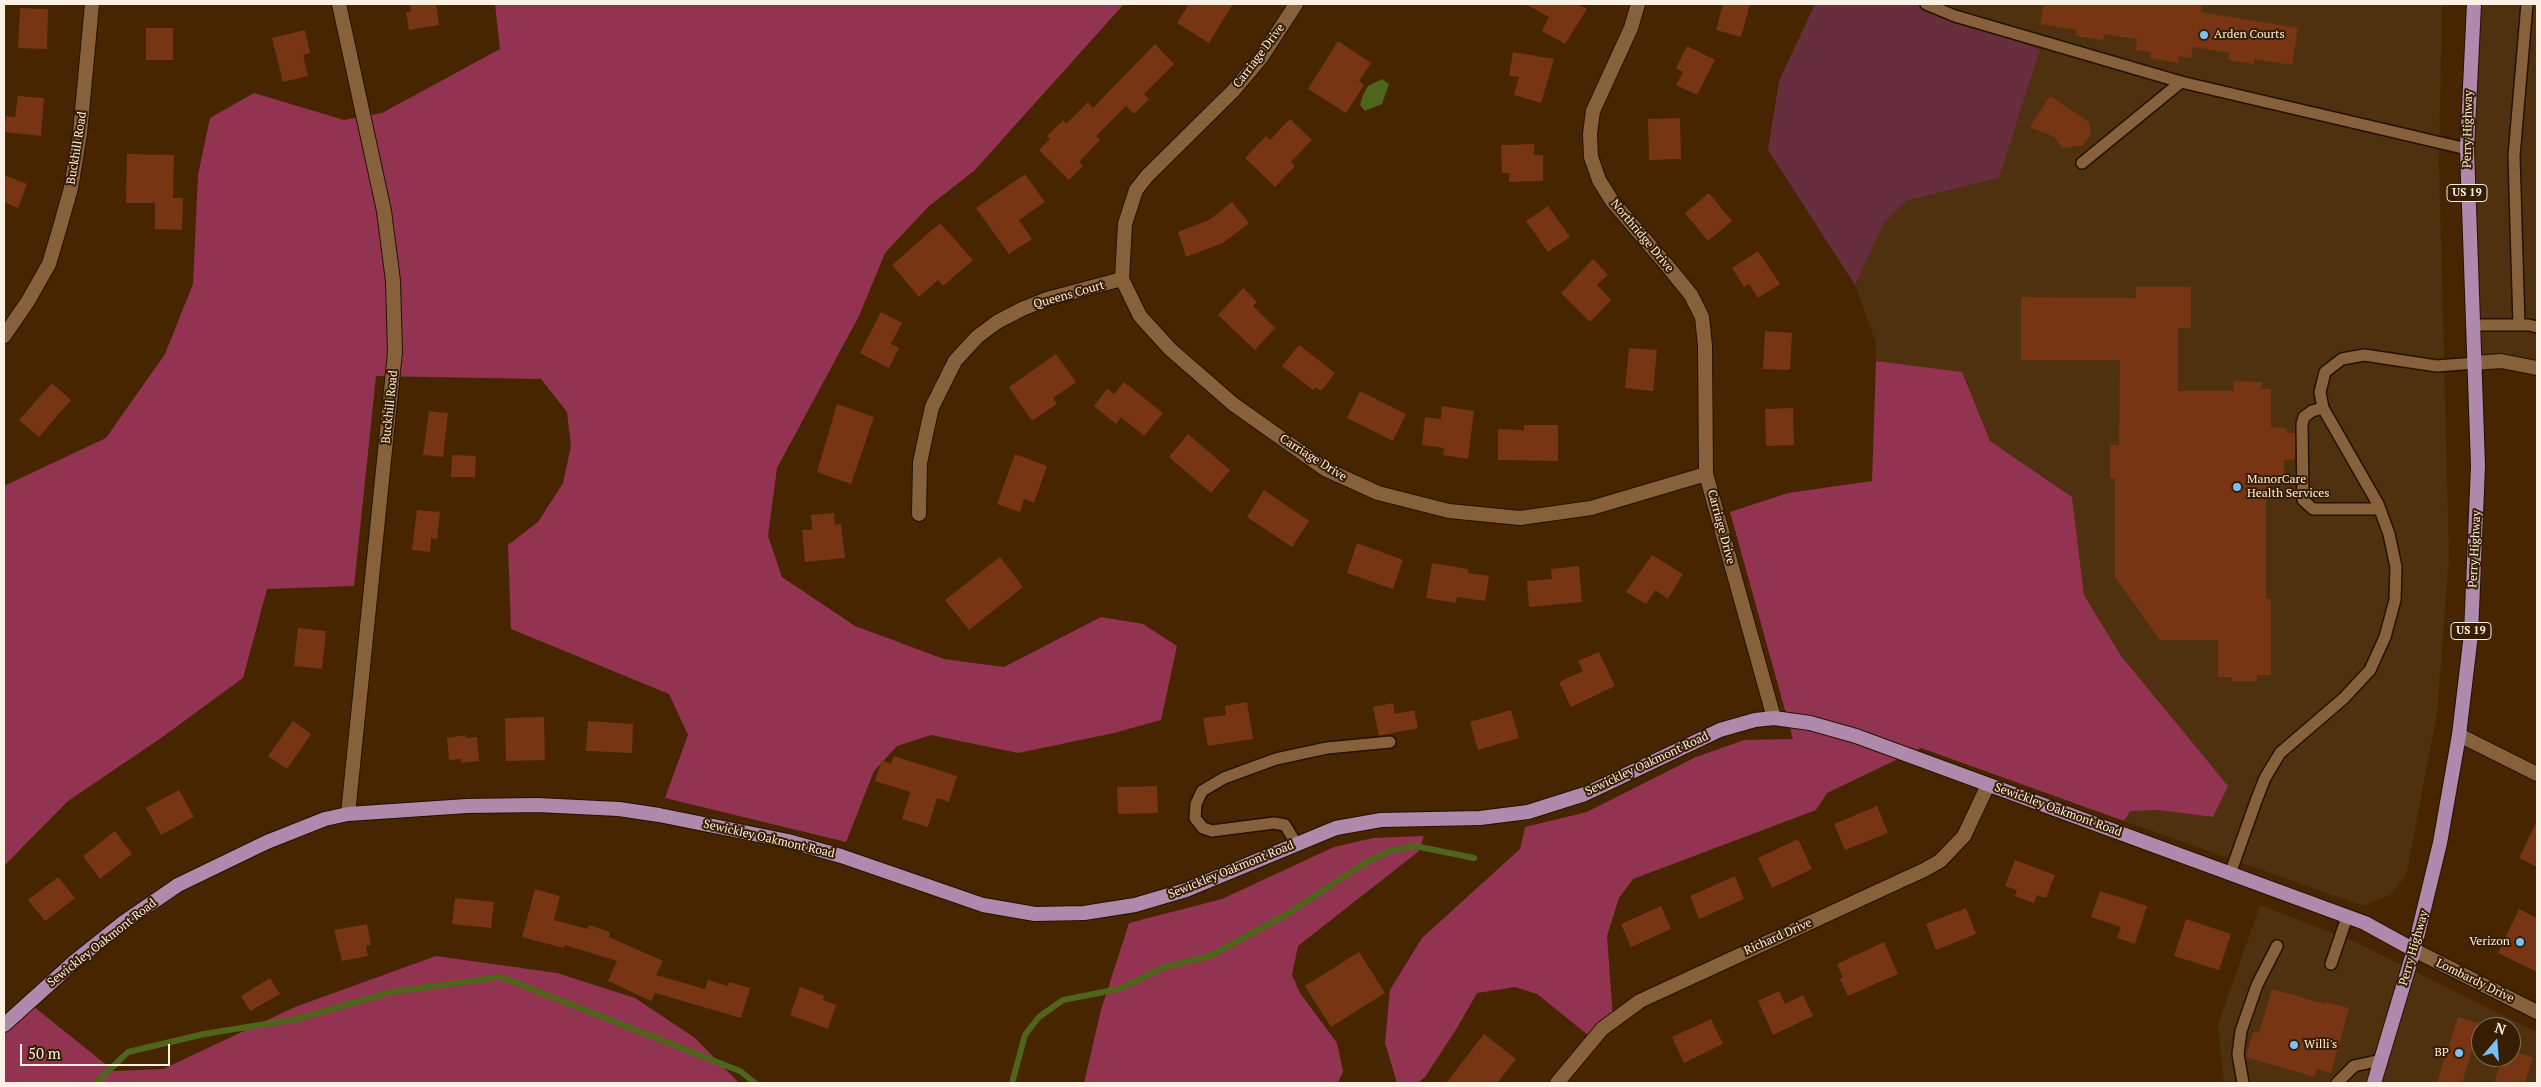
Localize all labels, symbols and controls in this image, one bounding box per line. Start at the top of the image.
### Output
street label: Carriage Drive [1230,21,1288,91]
place label: Arden Courts [2214,28,2285,42]
marker: Arden Courts [2198,29,2210,41]
street label: Perry Highway [2460,90,2476,168]
street label: Buckhill Road [64,111,90,185]
road number: US 19 [2447,184,2487,202]
street label: Northridge Drive [1607,197,1677,275]
street label: Queens Court [1032,278,1106,312]
street label: Buckhill Road [379,370,401,444]
street label: Carriage Drive [1277,432,1349,484]
place label: ManorCare Health Services [2247,473,2329,501]
marker: ManorCare Health Services [2231,481,2243,493]
street label: Carriage Drive [1704,488,1738,566]
street label: Perry Highway [2466,510,2484,588]
road number: US 19 [2451,622,2491,640]
street label: Sewickley Oakmont Road [1583,729,1711,799]
street label: Sewickley Oakmont Road [1992,780,2124,840]
street label: Sewickley Oakmont Road [702,817,836,861]
street label: Sewickley Oakmont Road [1166,838,1296,902]
street label: Sewickley Oakmont Road [45,896,159,990]
street label: Perry Highway [2396,909,2432,987]
street label: Richard Drive [1742,916,1814,958]
place label: Verizon [2469,935,2510,949]
marker: Verizon [2514,936,2526,948]
street label: Lombardy Drive [2434,956,2516,1006]
north arrow [2471,1017,2521,1067]
text: N [2492,1018,2508,1039]
scale bar [22,1034,172,1066]
place label: Willi's [2304,1038,2337,1052]
marker: Willi's [2288,1039,2300,1051]
text: 50 m [28,1043,61,1063]
place label: BP [2434,1046,2449,1060]
marker: BP [2453,1047,2465,1059]

